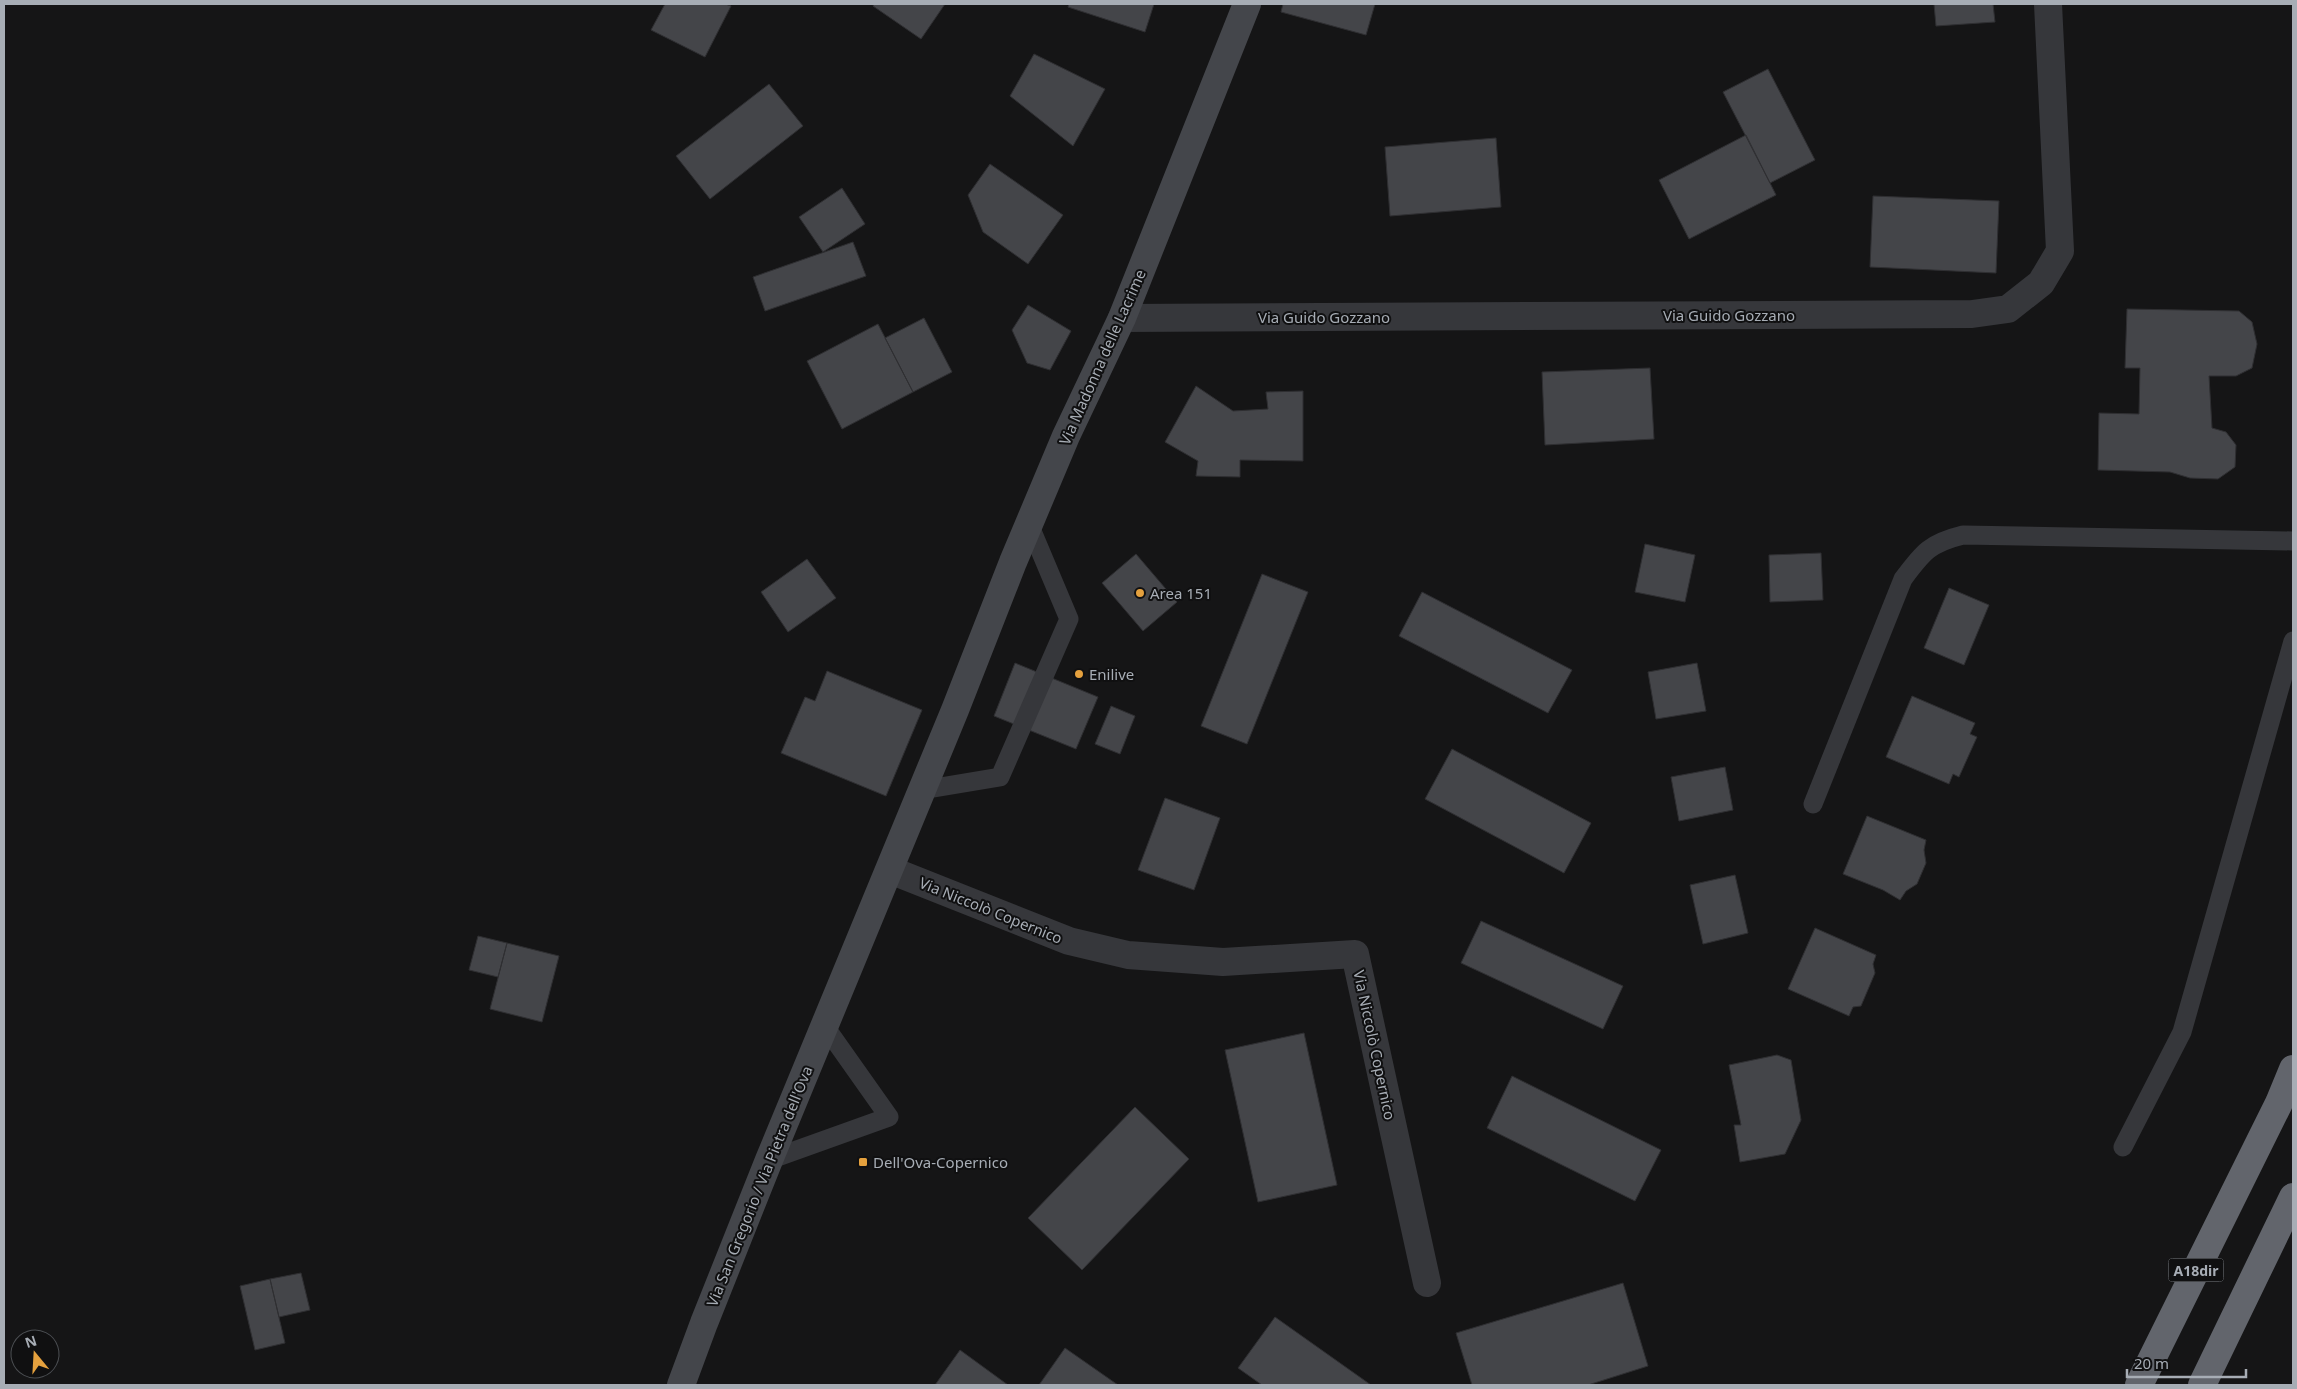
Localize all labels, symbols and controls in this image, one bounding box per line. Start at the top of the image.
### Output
street label: Via Madonna delle Lacrime [1054,266,1150,448]
street label: Via Guido Gozzano [1663,305,1795,325]
street label: Via Guido Gozzano [1258,307,1390,327]
place label: Area 151 [1150,583,1212,603]
marker: Area 151 [1134,587,1146,599]
place label: Enilive [1089,664,1134,684]
marker: Enilive [1073,668,1085,680]
street label: Via Niccolò Copernico [916,872,1066,948]
street label: Via Niccolò Copernico [1349,968,1401,1122]
street label: Via San Gregorio / Via Pietra dell'Ova [701,1063,817,1309]
place label: Dell'Ova-Copernico [873,1152,1008,1172]
marker: Dell'Ova-Copernico [857,1156,869,1168]
road number: A18dir [2168,1258,2224,1282]
north arrow [10,1329,60,1379]
text: N [22,1330,39,1352]
scale bar [2127,1346,2246,1378]
text: 20 m [2134,1353,2169,1373]

